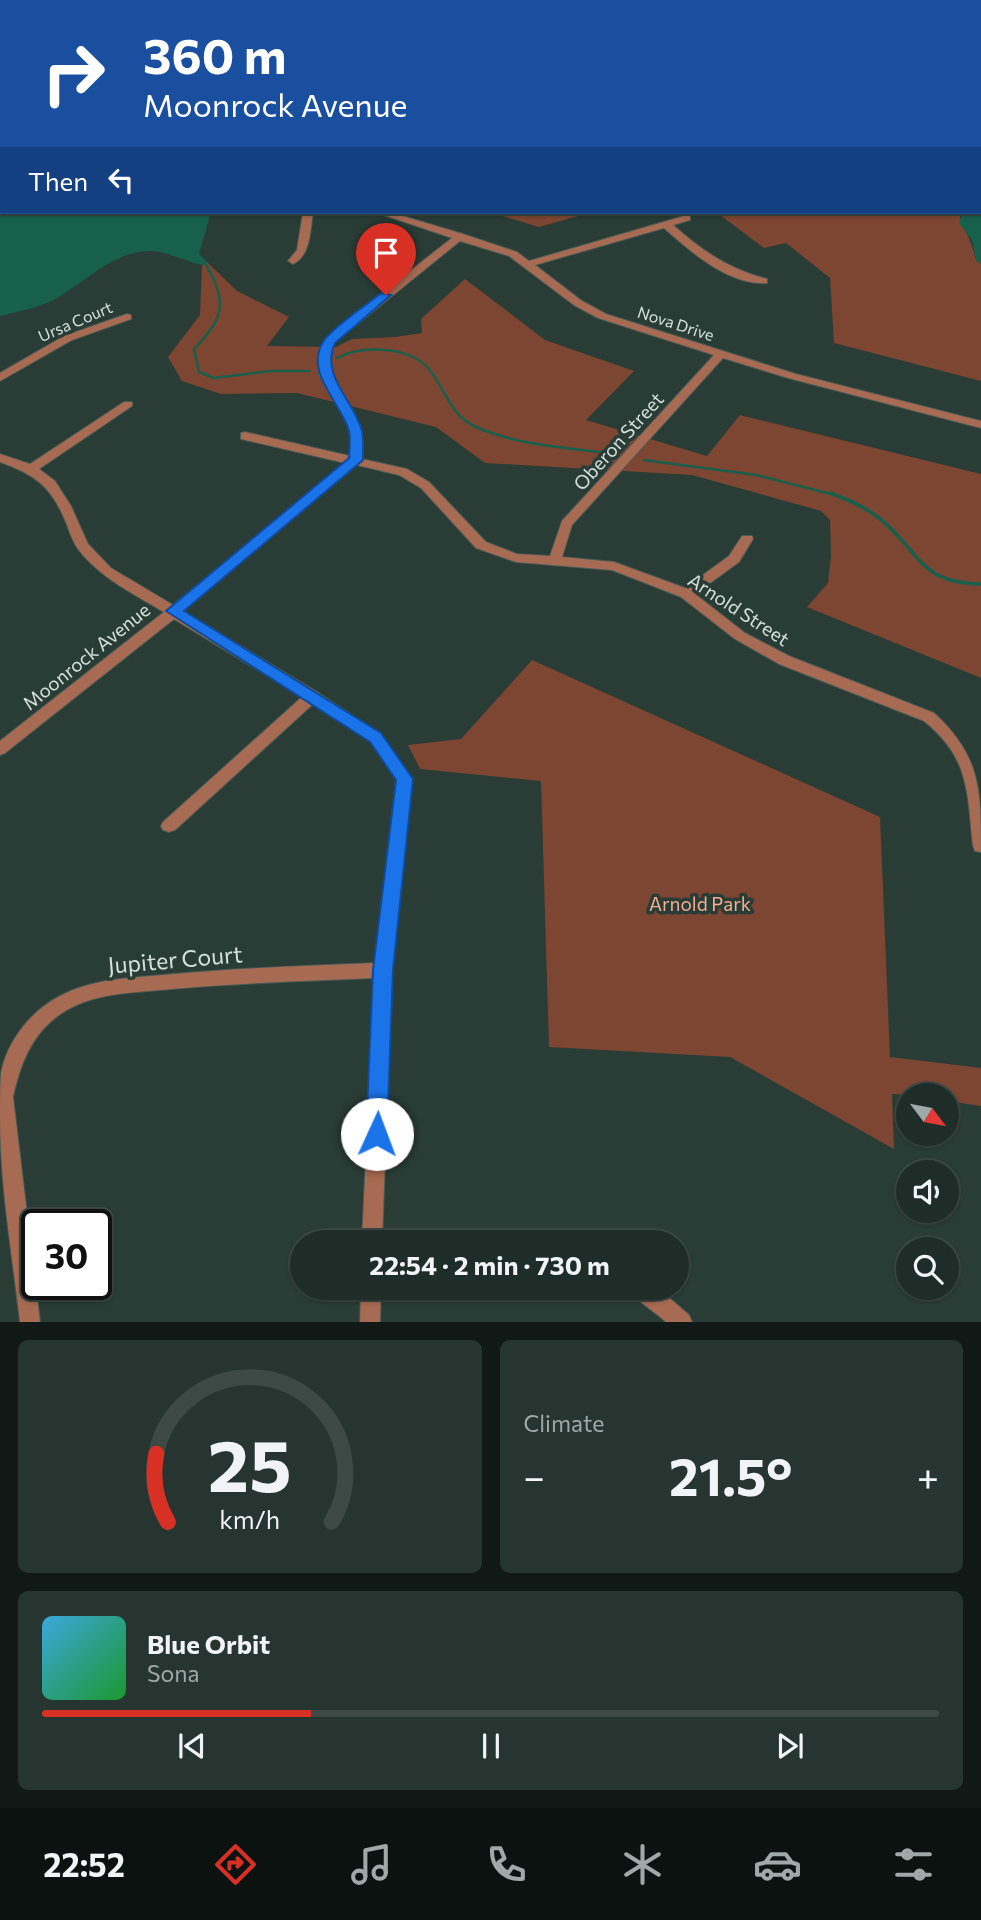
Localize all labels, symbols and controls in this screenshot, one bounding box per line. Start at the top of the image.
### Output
text: 360 m [143,24,286,84]
icon: right [28,28,119,119]
text: Moonrock Avenue [143,84,407,124]
icon: left [102,161,140,199]
text: Then [28,165,88,196]
pin [356,223,416,295]
icon: arrive [367,234,405,272]
street label: Ursa Court [35,297,115,345]
street label: Nova Drive [635,302,717,344]
street label: Oberon Street [568,387,668,495]
street label: Arnold Street [684,568,794,650]
street label: Moonrock Avenue [18,598,154,714]
park label: Arnold Park [649,892,751,915]
street label: Jupiter Court [107,939,243,979]
north arrow [896,1083,959,1146]
map controls [896,1083,959,1300]
position arrow [340,1097,414,1171]
button: sound [896,1160,959,1223]
speed limit sign: 30 [21,1209,112,1300]
button: search [896,1237,959,1300]
text: 22:54 · 2 min · 730 m [369,1249,610,1280]
text: Climate [524,1409,605,1437]
text: 25 [208,1419,292,1508]
text: 21.5° [669,1443,793,1507]
text: − [524,1452,545,1499]
text: + [917,1452,939,1499]
text: km/h [219,1504,280,1534]
text: Blue Orbit [147,1628,270,1659]
text: Sona [147,1659,199,1687]
icon: previous [173,1727,211,1765]
icon: pause [472,1727,510,1765]
icon: next [771,1727,809,1765]
icon: directions [211,1840,260,1889]
icon: music [347,1840,396,1889]
icon: phone [482,1840,531,1889]
icon: climate [618,1840,667,1889]
icon: car [753,1840,802,1889]
icon: filters [889,1840,938,1889]
text: 22:52 [43,1844,125,1884]

